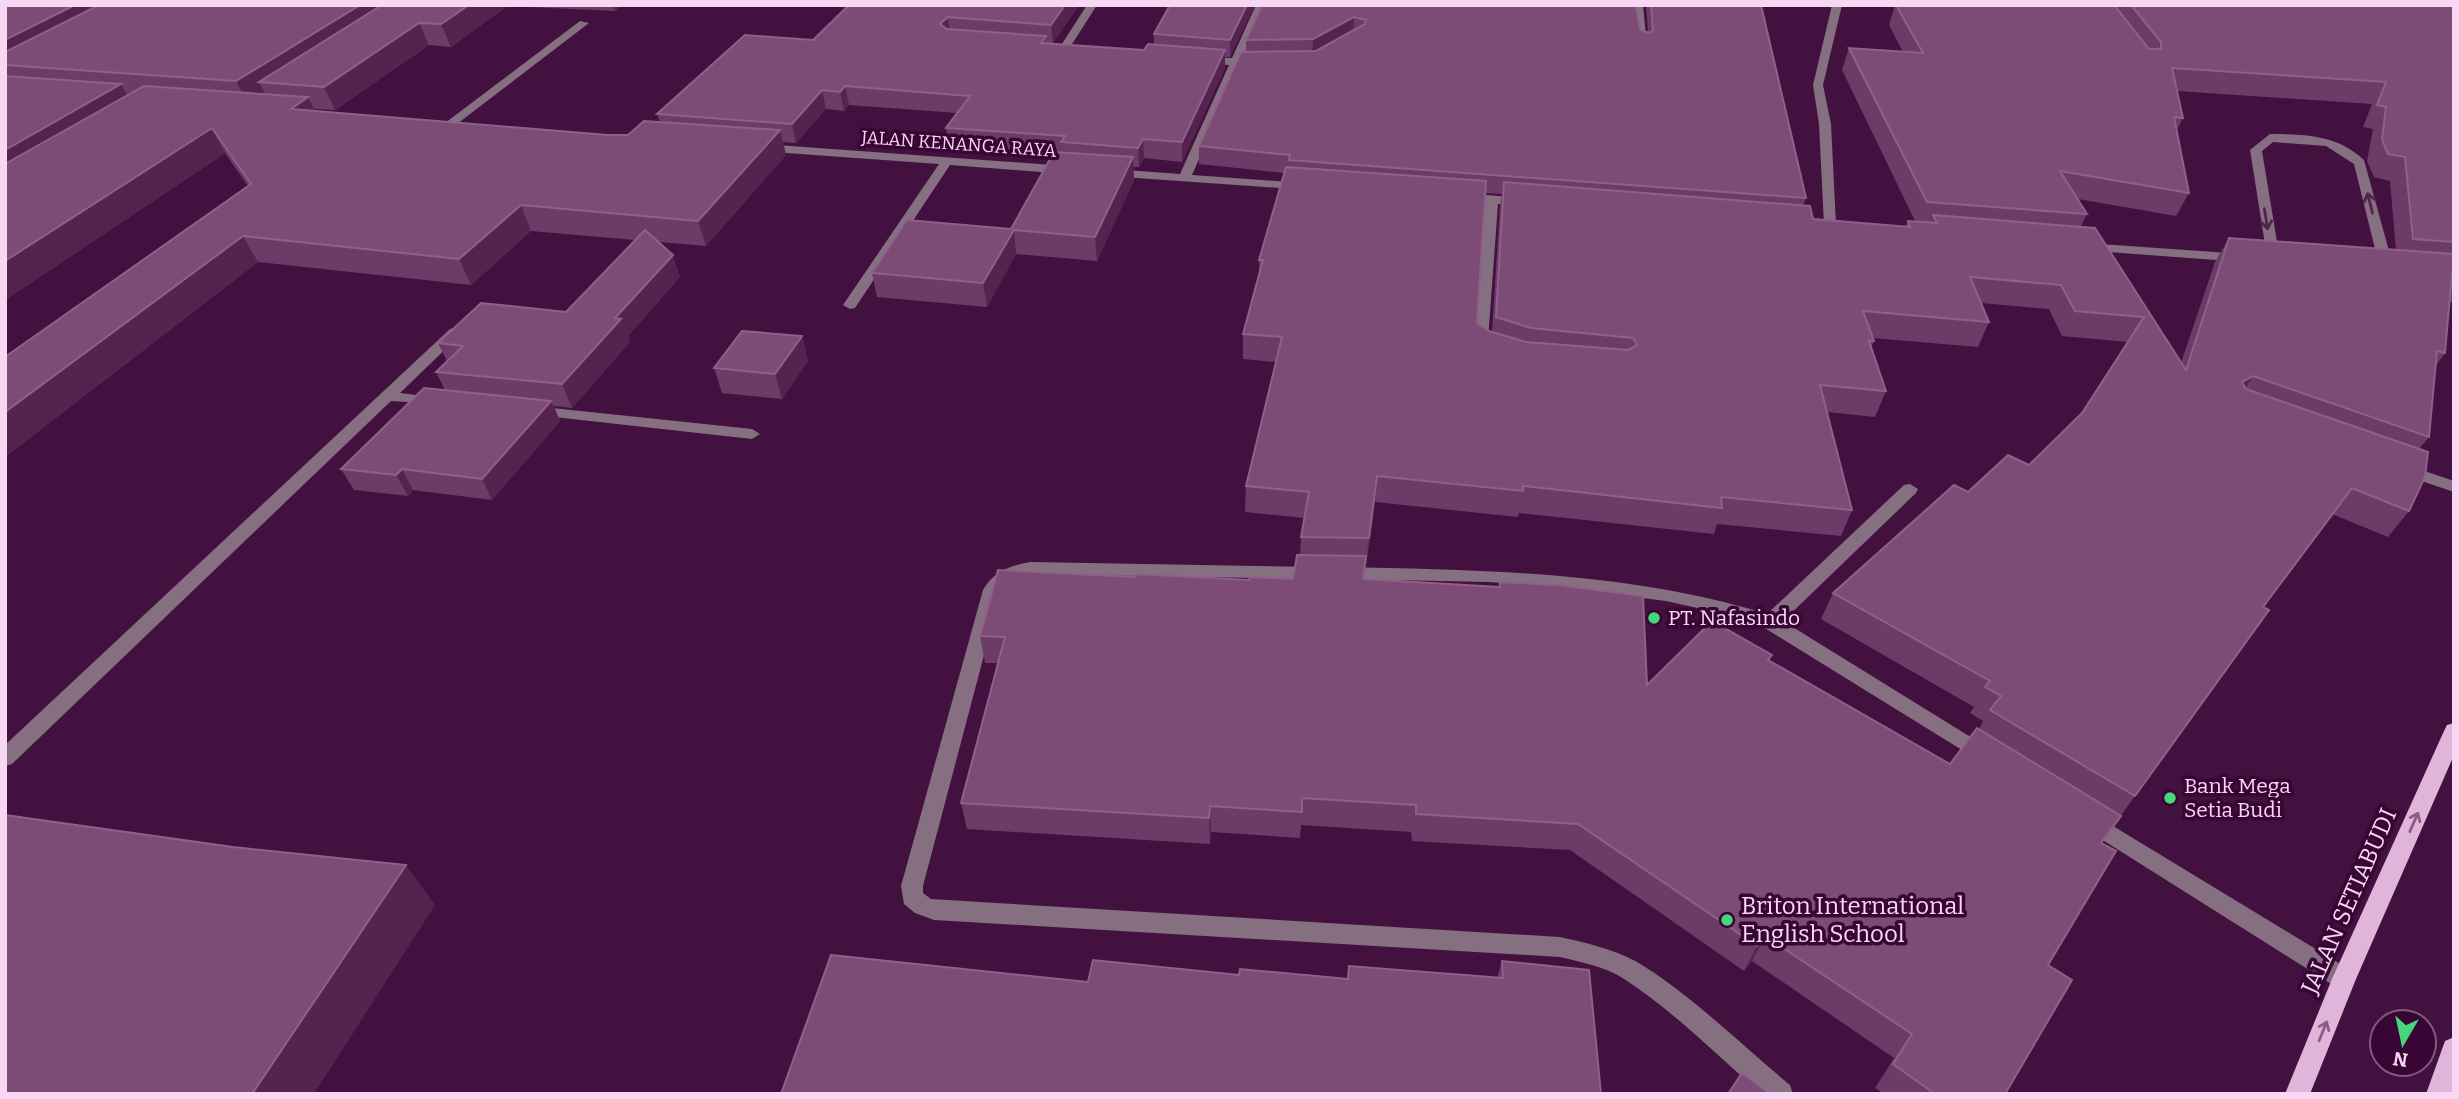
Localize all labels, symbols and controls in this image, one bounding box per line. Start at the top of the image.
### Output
street label: JALAN KENANGA RAYA [860,126,1058,162]
one-way arrow [2363,192,2376,215]
one-way arrow [2260,207,2273,230]
place label: PT. Nafasindo [1668,605,1800,631]
marker: PT. Nafasindo [1646,610,1662,626]
place label: Bank Mega Setia Budi [2184,773,2291,823]
marker: Bank Mega Setia Budi [2162,790,2178,806]
street label: JALAN SETIABUDI [2295,804,2403,999]
one-way arrow [2408,812,2421,833]
place label: Briton International English School [1741,892,1964,948]
marker: Briton International English School [1719,912,1735,928]
north arrow [2368,1008,2438,1078]
one-way arrow [2317,1020,2330,1042]
text: N [2391,1047,2409,1072]

